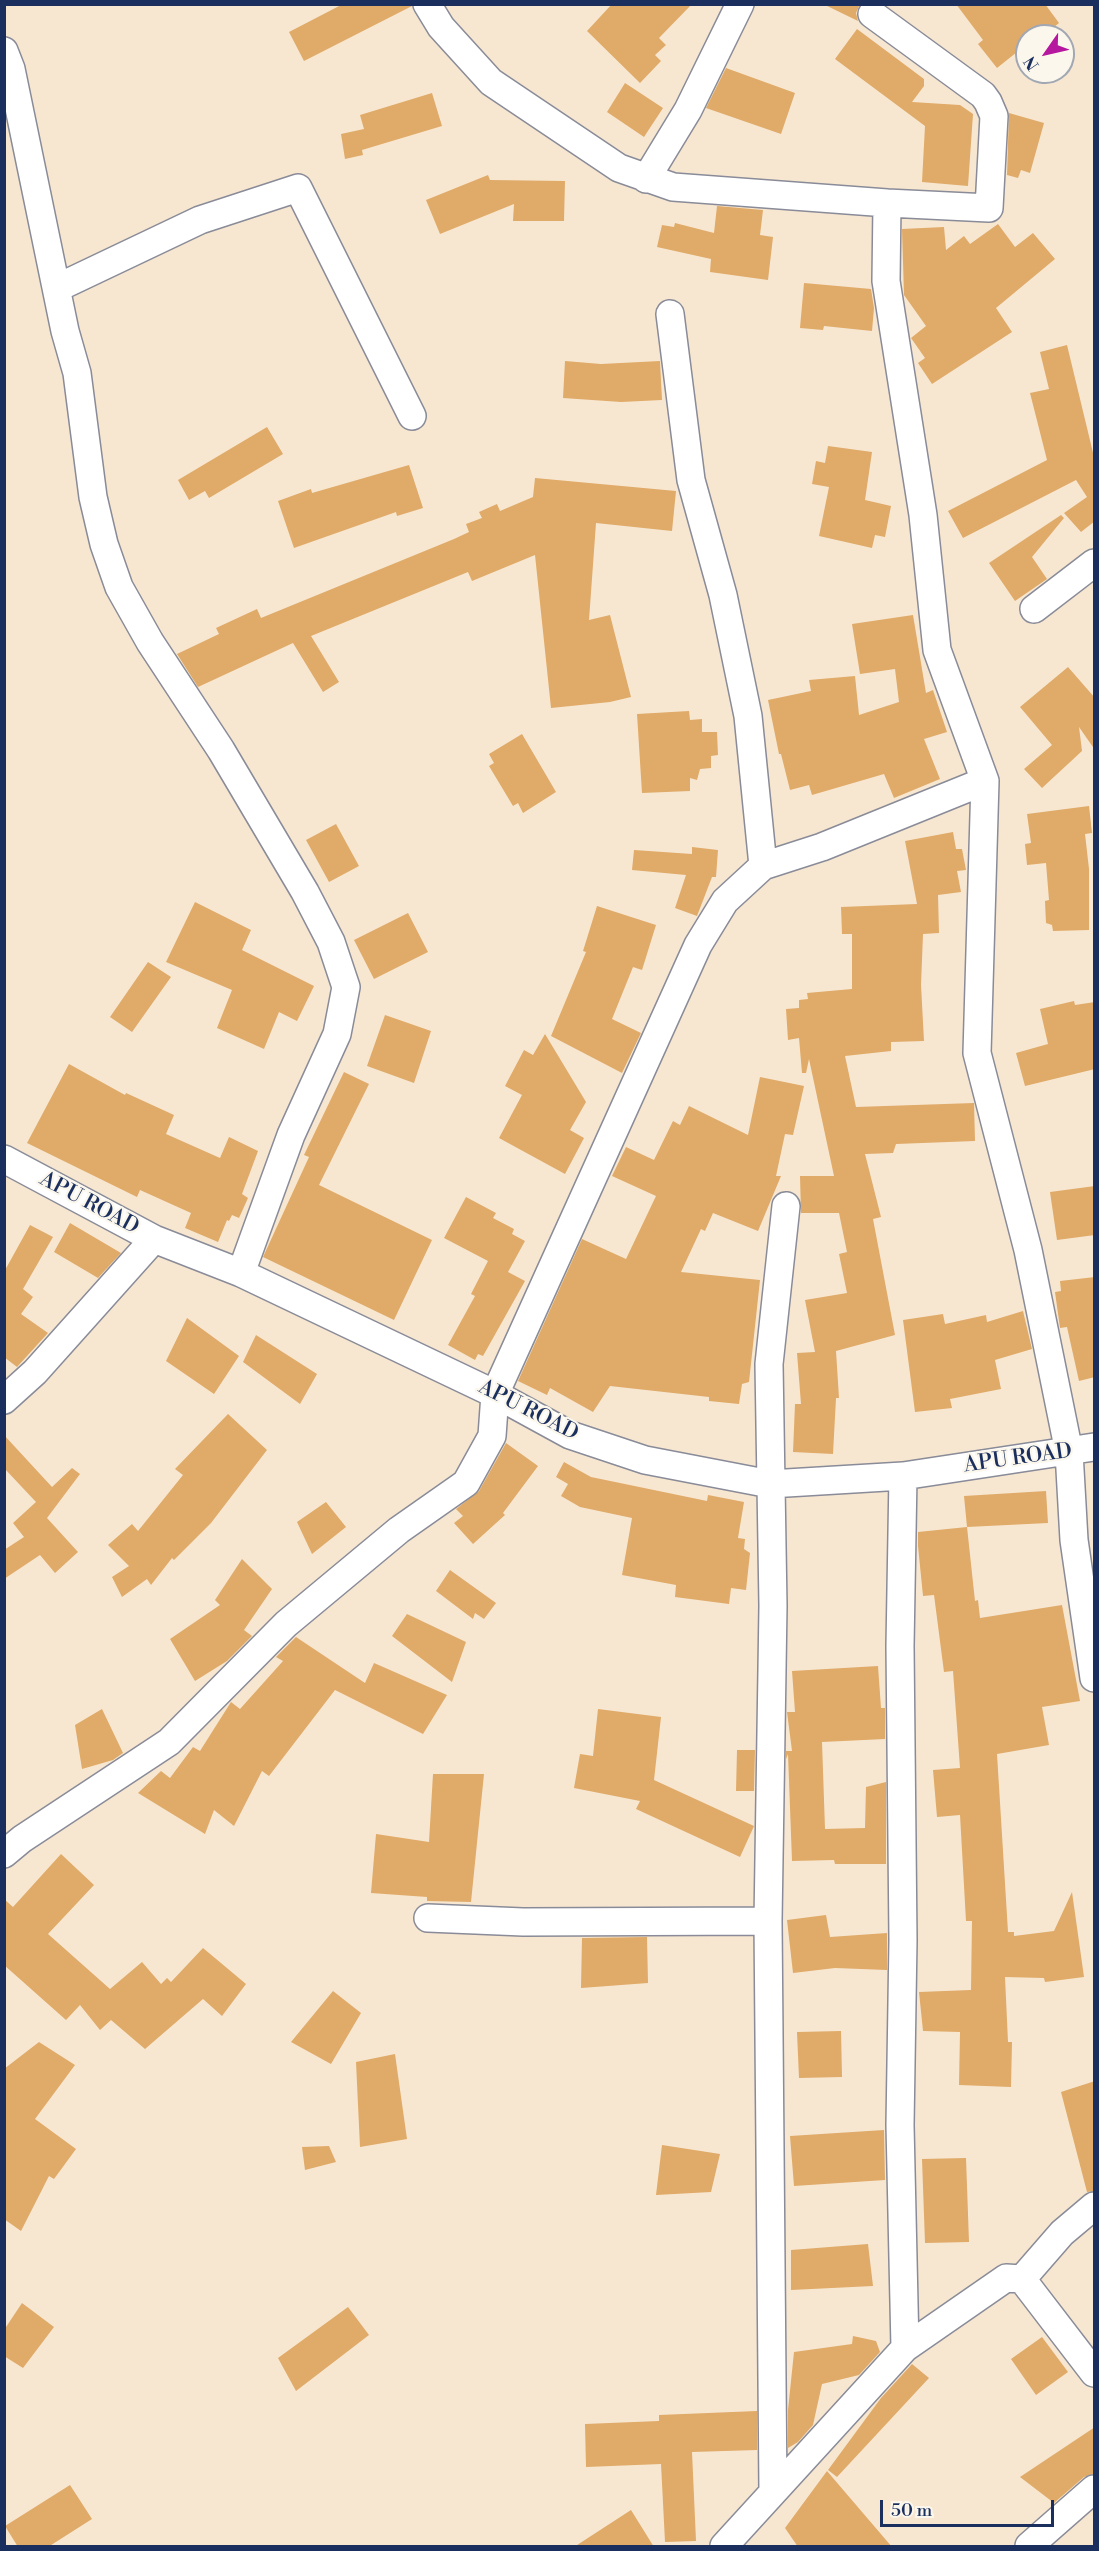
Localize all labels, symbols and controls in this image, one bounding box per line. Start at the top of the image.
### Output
north arrow [1015,24,1075,84]
text: N [1020,52,1044,74]
street label: APU ROAD [35,1167,143,1241]
street label: APU ROAD [474,1375,582,1447]
street label: APU ROAD [962,1439,1074,1479]
scale bar [883,2488,1057,2526]
text: 50 m [891,2499,932,2522]

